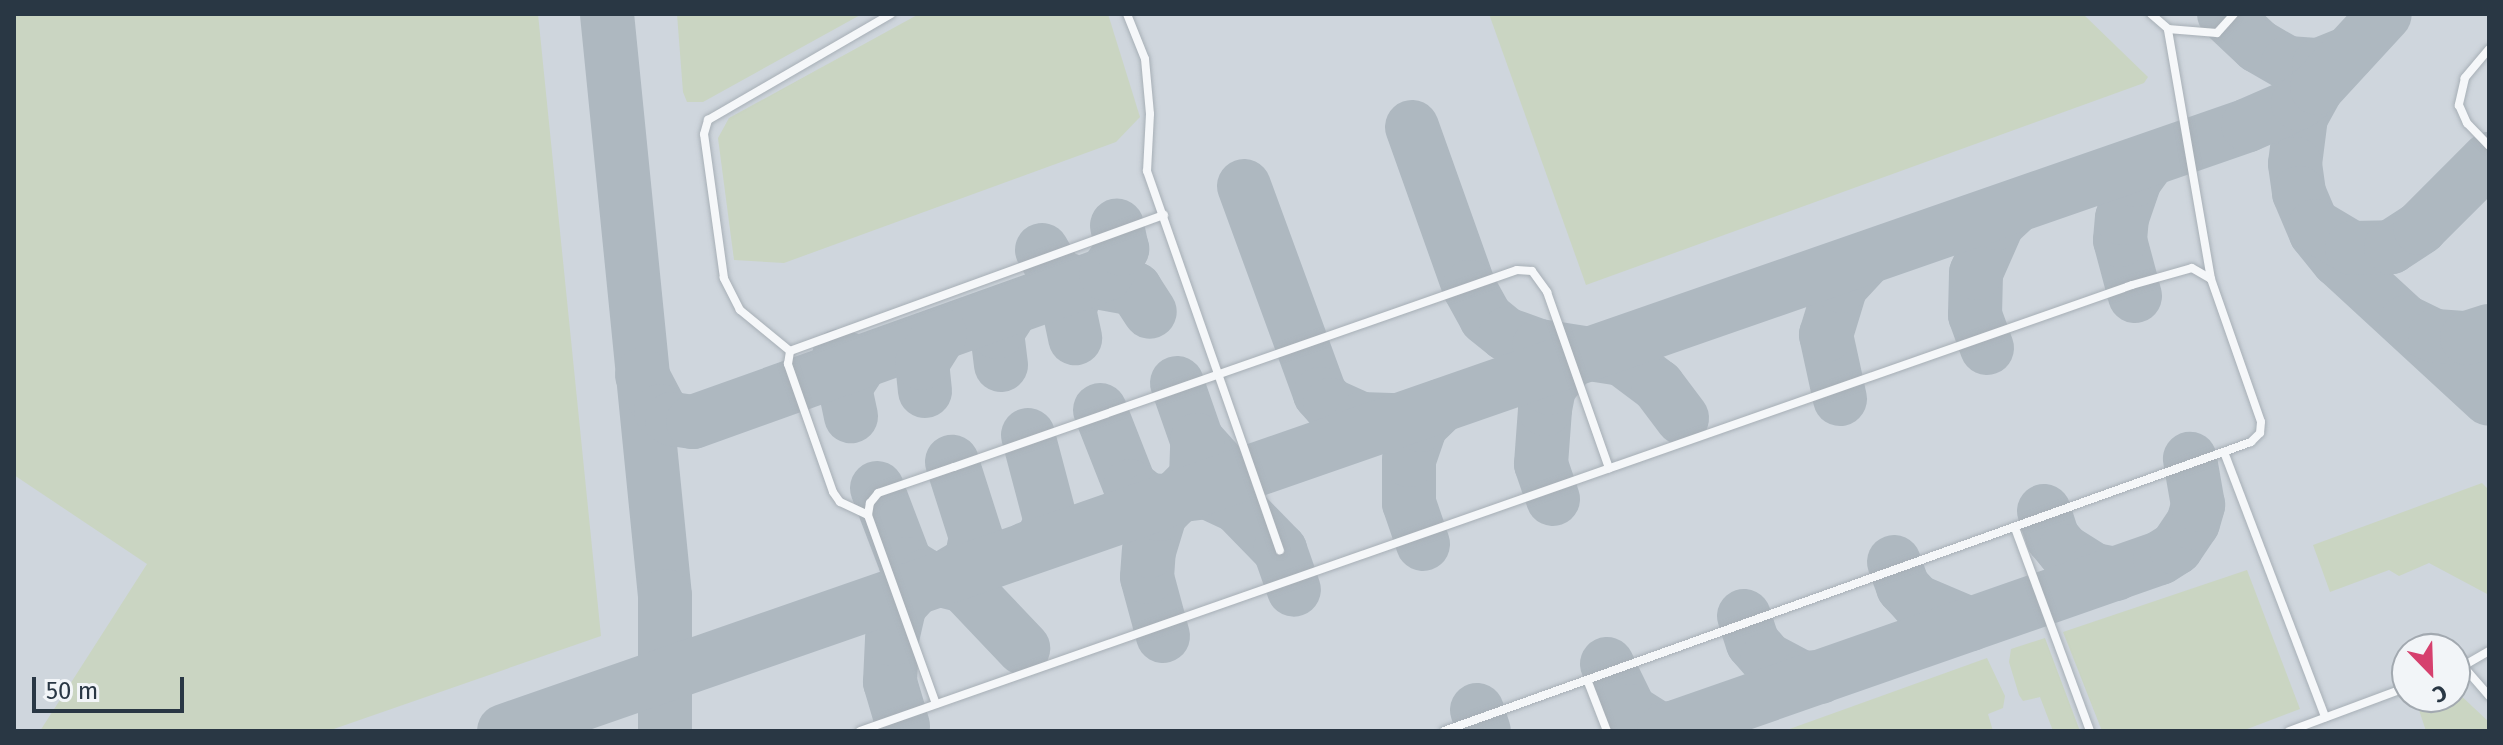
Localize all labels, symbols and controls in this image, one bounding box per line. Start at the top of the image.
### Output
north arrow [2391,633,2471,713]
scale bar [36,661,188,711]
text: 50 m [46,677,98,705]
text: С [2429,679,2451,709]

